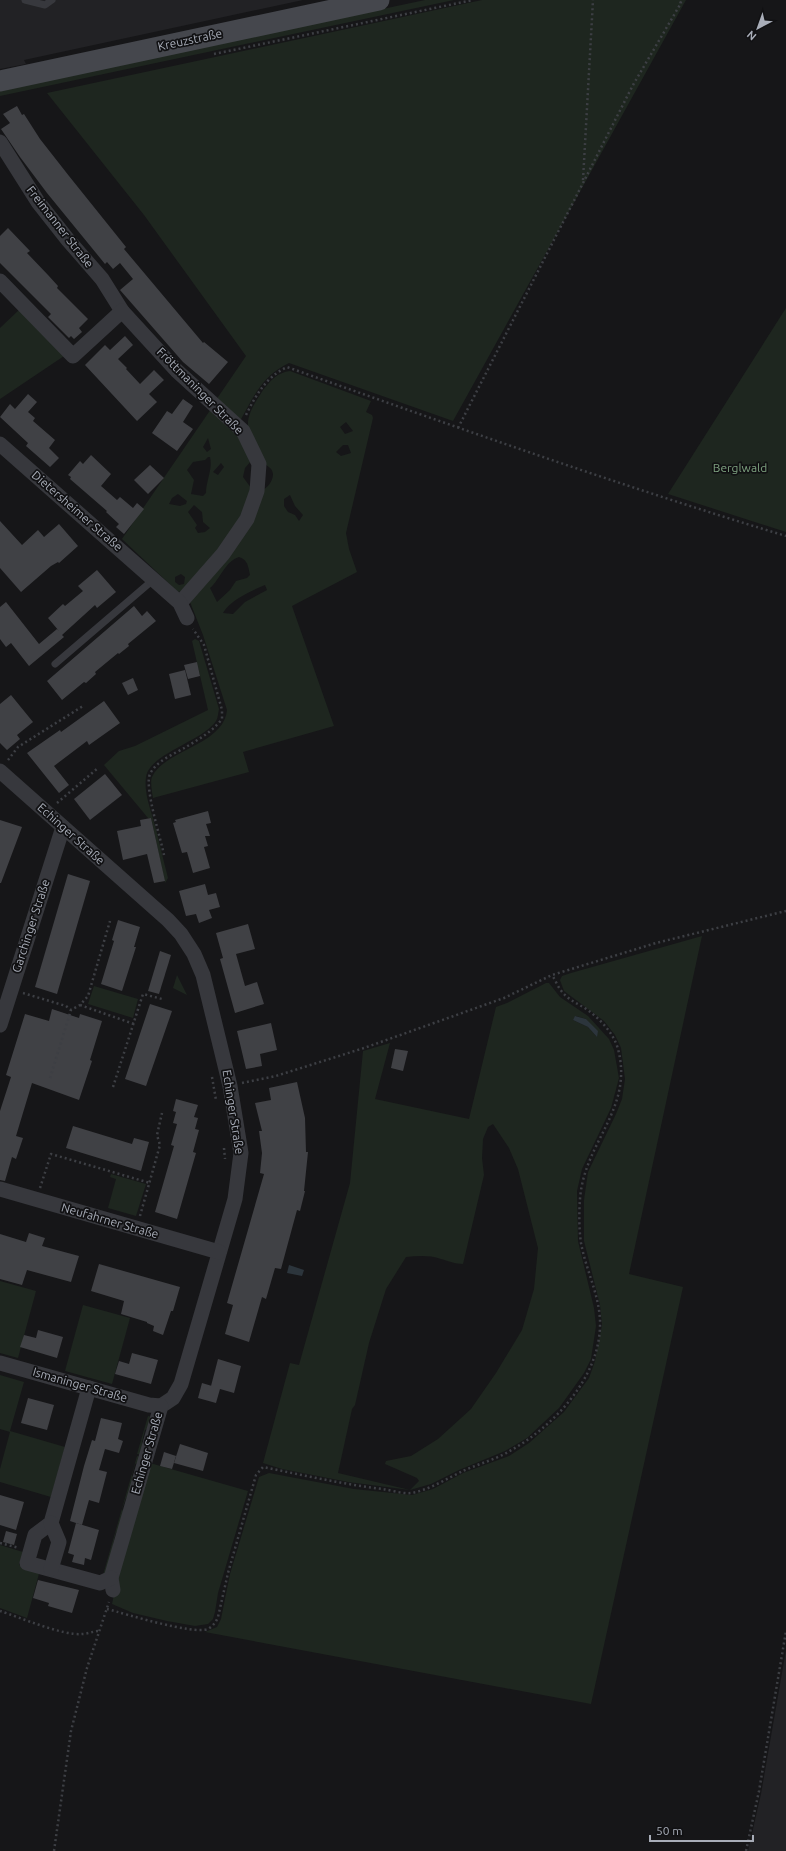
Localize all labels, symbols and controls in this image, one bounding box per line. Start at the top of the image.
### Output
north arrow [738,8,778,48]
street label: Kreuzstraße [157,26,223,53]
text: N [744,28,758,43]
street label: Freimanner Straße [25,183,96,270]
street label: Fröttmaninger Straße [155,345,246,436]
park label: Berglwald [713,461,767,474]
street label: Dietersheimer Straße [30,468,125,553]
street label: Echinger Straße [35,800,107,867]
street label: Garchinger Straße [9,878,52,974]
street label: Echinger Straße [220,1069,247,1155]
street label: Neufahrner Straße [60,1200,160,1241]
street label: Ismaninger Straße [31,1365,129,1404]
street label: Echinger Straße [129,1410,165,1496]
scale bar [650,1817,753,1843]
text: 50 m [656,1824,683,1837]

